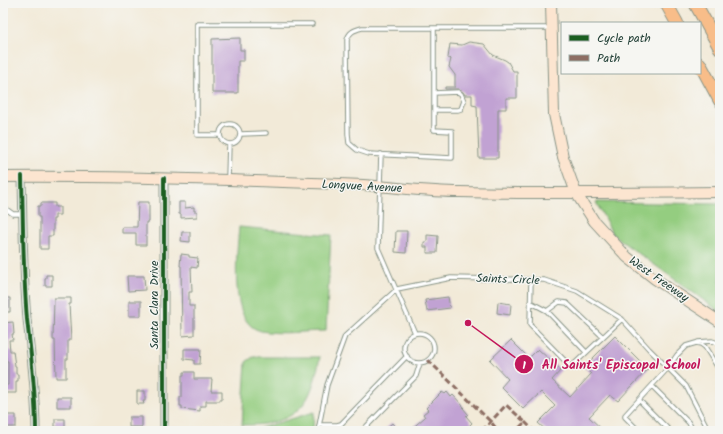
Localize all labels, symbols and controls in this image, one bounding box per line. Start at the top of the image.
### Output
legend [561,22,701,74]
text: Cycle path [597,29,651,48]
text: Path [597,49,620,68]
street label: Longvue Avenue [321,175,403,198]
street label: West Freeway [625,252,693,307]
street label: Santa Clara Drive [145,260,164,349]
street label: Saints Circle [476,269,541,290]
callout: All Saints' Episcopal School [514,352,708,377]
text: All Saints' Episcopal School [542,355,701,376]
text: 1 [522,356,526,375]

